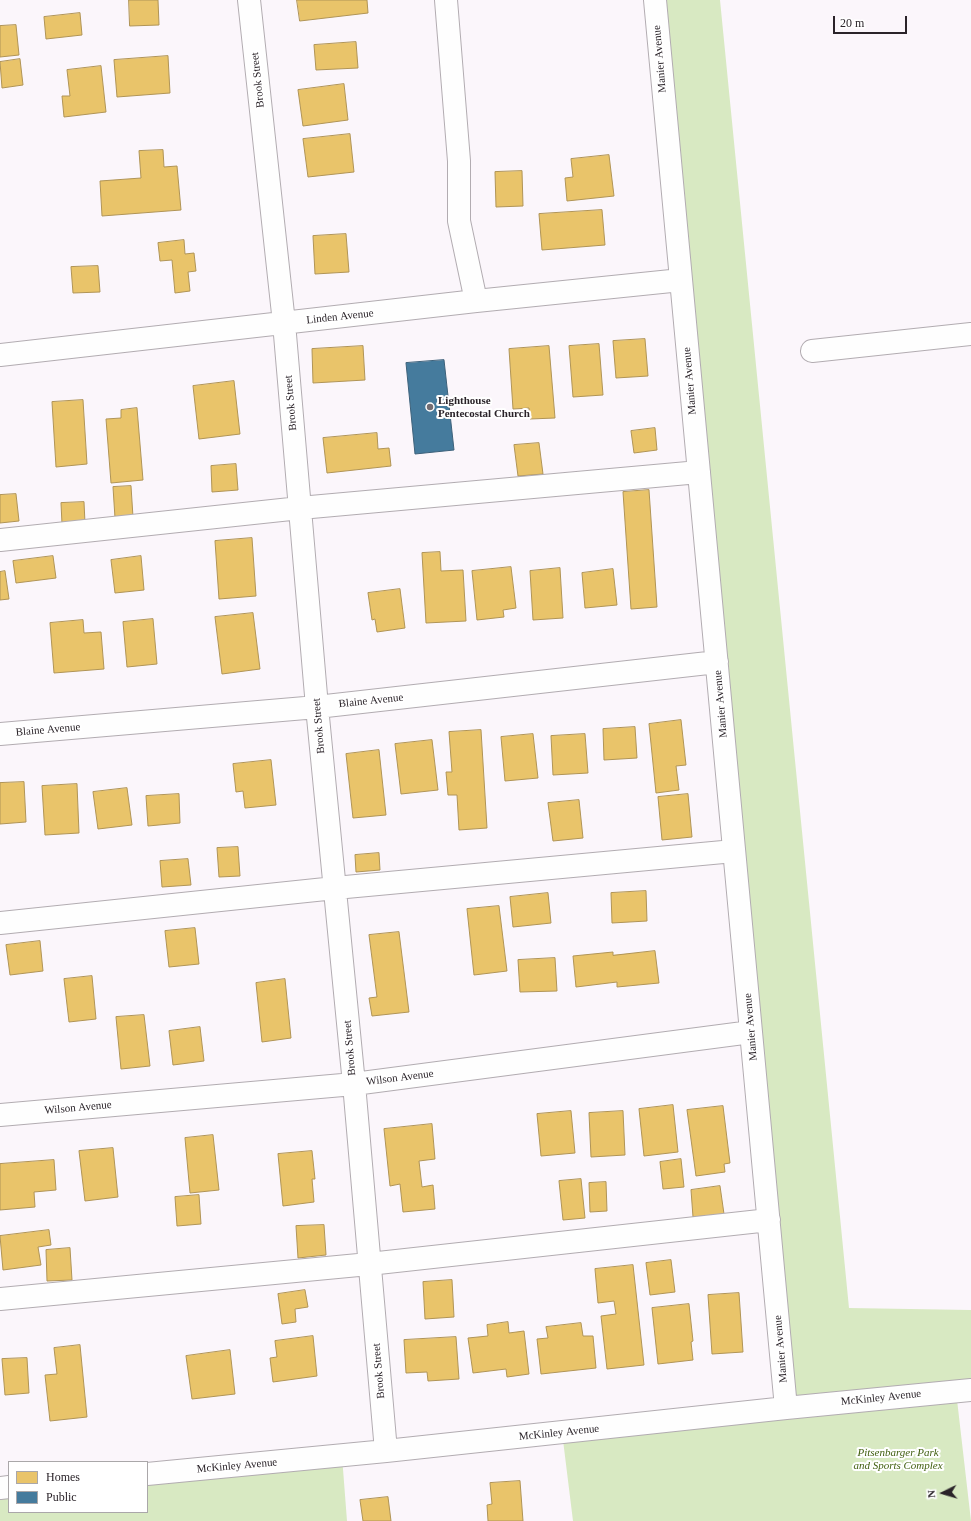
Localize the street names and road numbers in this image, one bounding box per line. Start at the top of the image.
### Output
street label: Manier Avenue [650,25,670,93]
street label: Brook Street [249,52,267,108]
street label: Linden Avenue [306,307,374,327]
street label: Manier Avenue [680,347,700,415]
street label: Brook Street [282,375,300,431]
street label: Manier Avenue [711,670,731,738]
street label: Blaine Avenue [338,691,404,711]
street label: Brook Street [310,698,328,754]
street label: Blaine Avenue [15,721,81,739]
street label: Manier Avenue [741,993,761,1061]
street label: Brook Street [341,1020,359,1076]
street label: Wilson Avenue [366,1067,434,1089]
street label: Wilson Avenue [44,1098,112,1118]
street label: Manier Avenue [771,1315,791,1383]
street label: Brook Street [370,1343,388,1399]
street label: McKinley Avenue [840,1387,922,1409]
street label: McKinley Avenue [518,1422,600,1444]
street label: McKinley Avenue [196,1456,278,1476]

